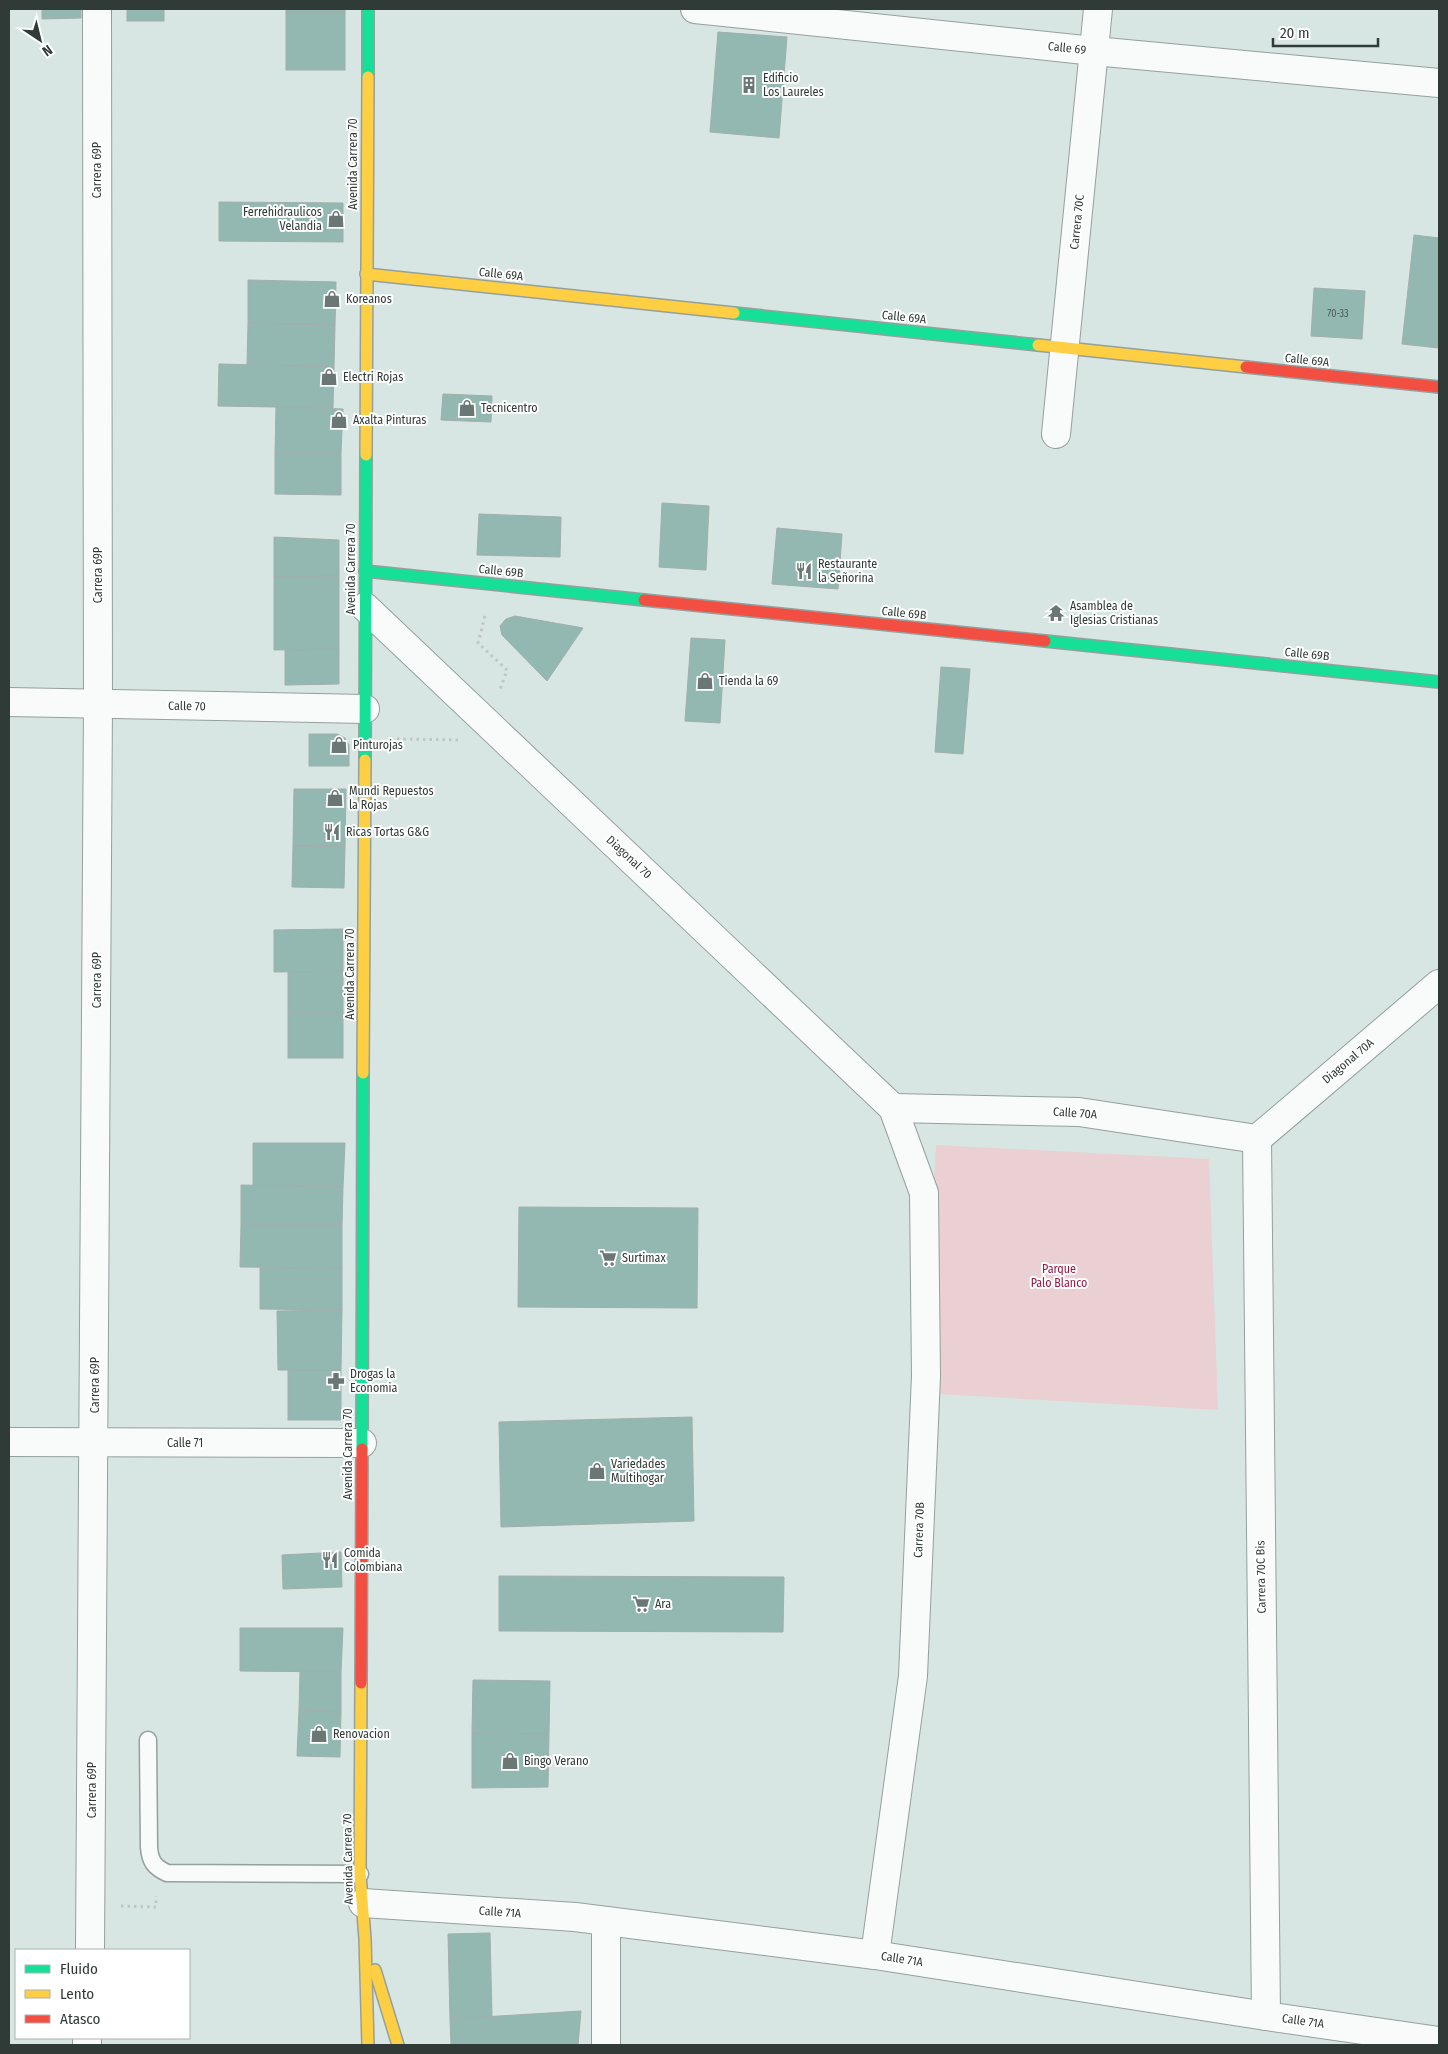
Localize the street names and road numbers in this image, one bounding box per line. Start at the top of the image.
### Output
street label: Calle 69 [1047,39,1087,57]
street label: Avenida Carrera 70 [346,118,360,210]
street label: Carrera 69P [90,142,104,198]
street label: Carrera 70C [1067,194,1087,250]
street label: Calle 69A [478,265,525,283]
street label: Calle 69A [881,308,928,326]
street label: Calle 69A [1284,351,1331,369]
street label: Avenida Carrera 70 [344,523,358,615]
street label: Carrera 69P [91,547,105,603]
street label: Calle 69B [478,562,525,580]
street label: Calle 69B [881,604,928,622]
street label: Calle 69B [1284,645,1331,663]
street label: Calle 70 [168,699,206,713]
street label: Diagonal 70 [604,833,654,881]
street label: Avenida Carrera 70 [343,928,357,1020]
street label: Carrera 69P [90,952,104,1008]
street label: Diagonal 70A [1319,1035,1377,1087]
street label: Calle 70A [1053,1104,1098,1122]
street label: Carrera 69P [88,1357,102,1413]
street label: Avenida Carrera 70 [341,1408,355,1500]
street label: Calle 71 [167,1436,203,1450]
street label: Carrera 70B [911,1501,927,1558]
street label: Carrera 70C Bis [1253,1540,1269,1614]
street label: Carrera 69P [85,1762,99,1818]
street label: Avenida Carrera 70 [340,1813,356,1905]
street label: Calle 71A [478,1904,522,1921]
street label: Calle 71A [880,1949,925,1969]
street label: Calle 71A [1281,2011,1326,2031]

